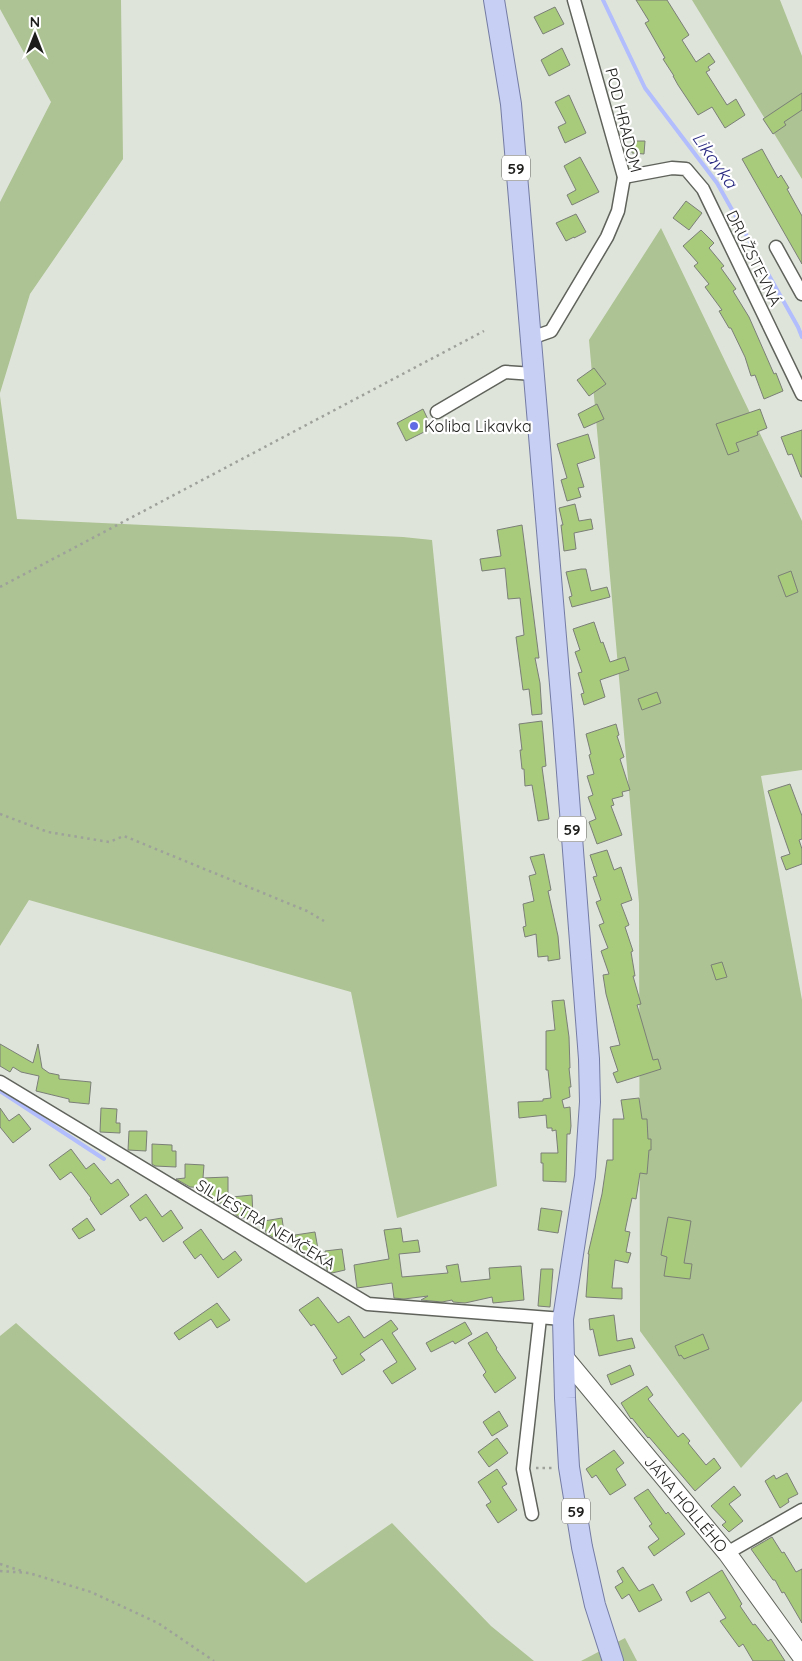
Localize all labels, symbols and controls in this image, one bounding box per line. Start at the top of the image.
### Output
north arrow [10,10,60,60]
text: N [30,13,40,31]
street label: POD HRADOM [601,66,647,174]
water label: Likavka [687,127,743,194]
road number: 59 [502,156,530,180]
street label: DRUŽSTEVNÁ [722,207,786,309]
place label: Koliba Likavka [424,416,532,436]
marker: Koliba Likavka [408,420,420,432]
road number: 59 [558,816,586,842]
street label: SILVESTRA NEMČEKA [193,1174,339,1274]
street label: JÁNA HOLLÉHO [640,1451,732,1556]
road number: 59 [562,1498,590,1524]

